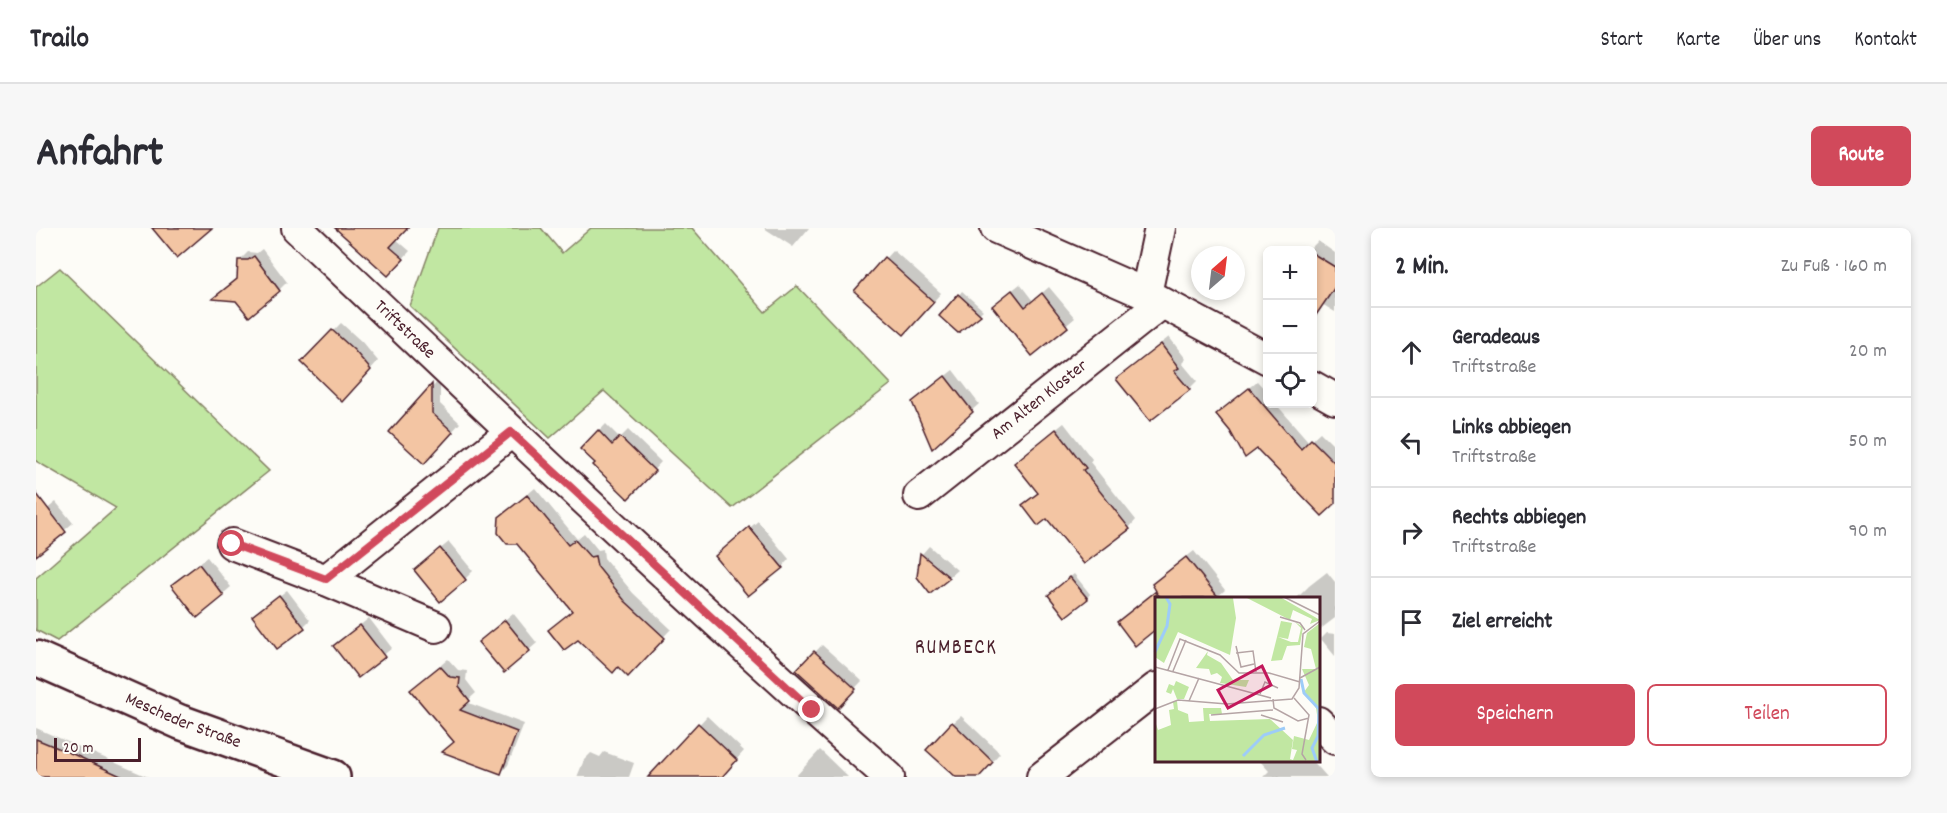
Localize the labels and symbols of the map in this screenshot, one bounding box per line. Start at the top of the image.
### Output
north arrow [1191,246,1245,300]
street label: Triftstraße [368,295,441,365]
street label: Am Alten Kloster [986,354,1093,446]
route start [218,530,244,556]
inset map [1155,597,1320,762]
district label: RUMBECK [915,634,997,664]
street label: Mescheder Straße [121,687,244,755]
route end [798,696,824,722]
scale bar [54,735,141,762]

